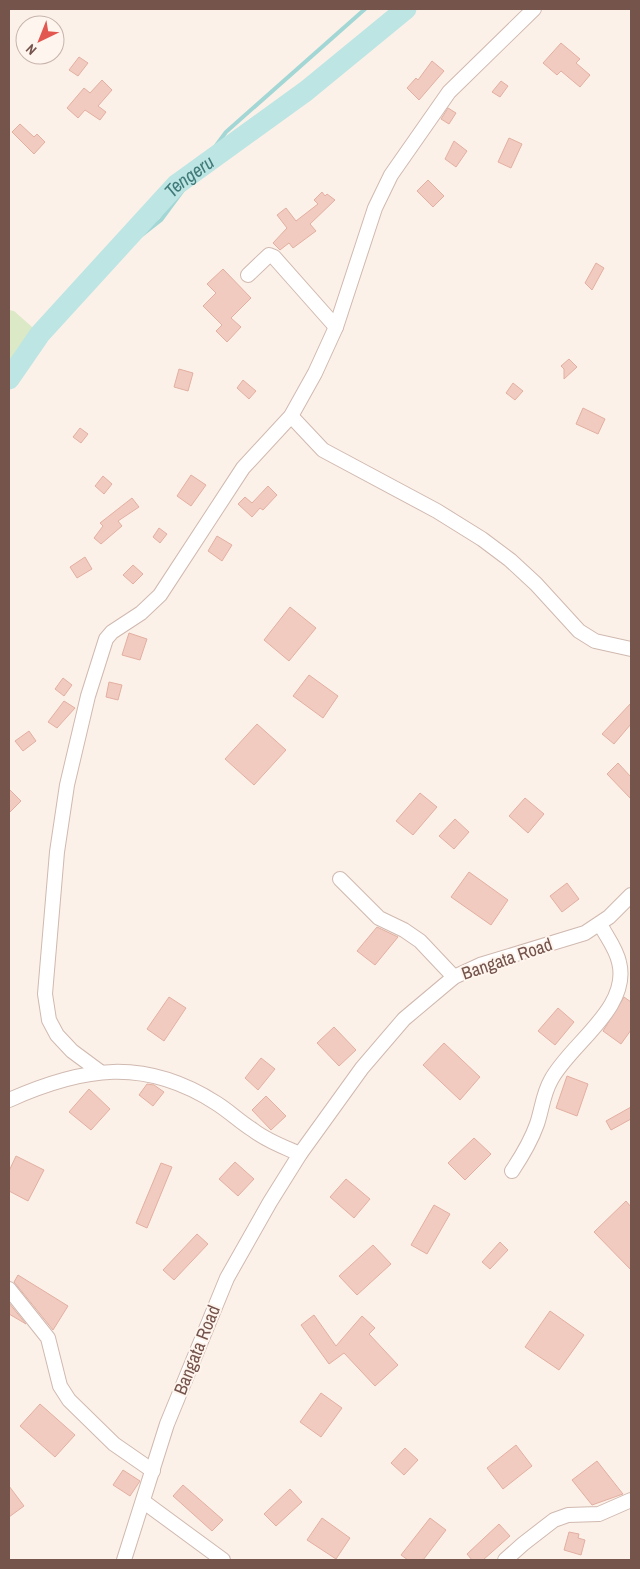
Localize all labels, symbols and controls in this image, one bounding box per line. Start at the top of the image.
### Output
north arrow [15,15,65,65]
text: N [22,40,40,59]
water label: Tengeru [158,149,219,203]
street label: Bangata Road [458,931,556,986]
street label: Bangata Road [167,1301,226,1398]

